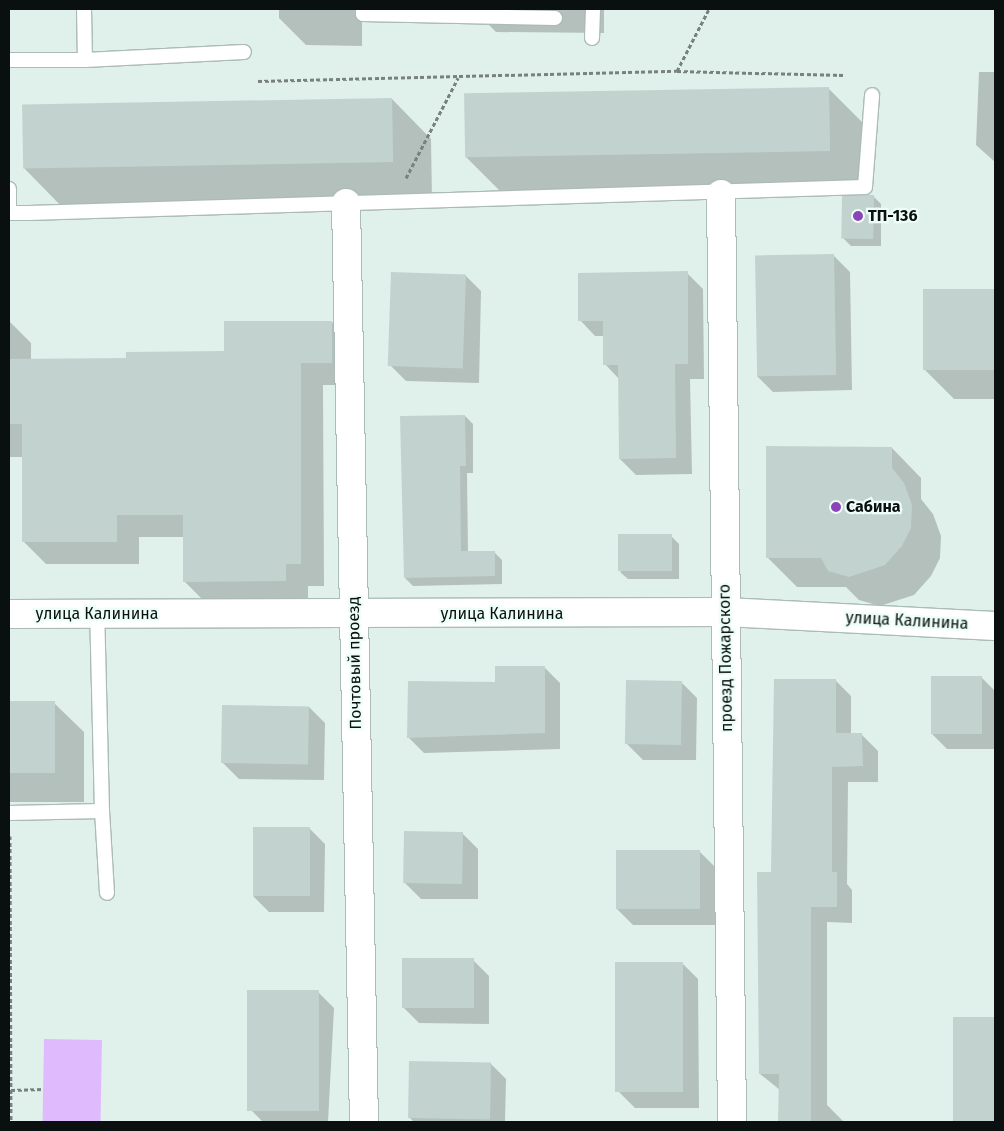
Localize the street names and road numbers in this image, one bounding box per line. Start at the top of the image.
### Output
street label: проезд Пожарского [715,584,737,732]
street label: Почтовый проезд [344,596,366,730]
street label: улица Калинина [36,604,158,624]
street label: улица Калинина [441,604,563,624]
street label: улица Калинина [845,608,969,634]

